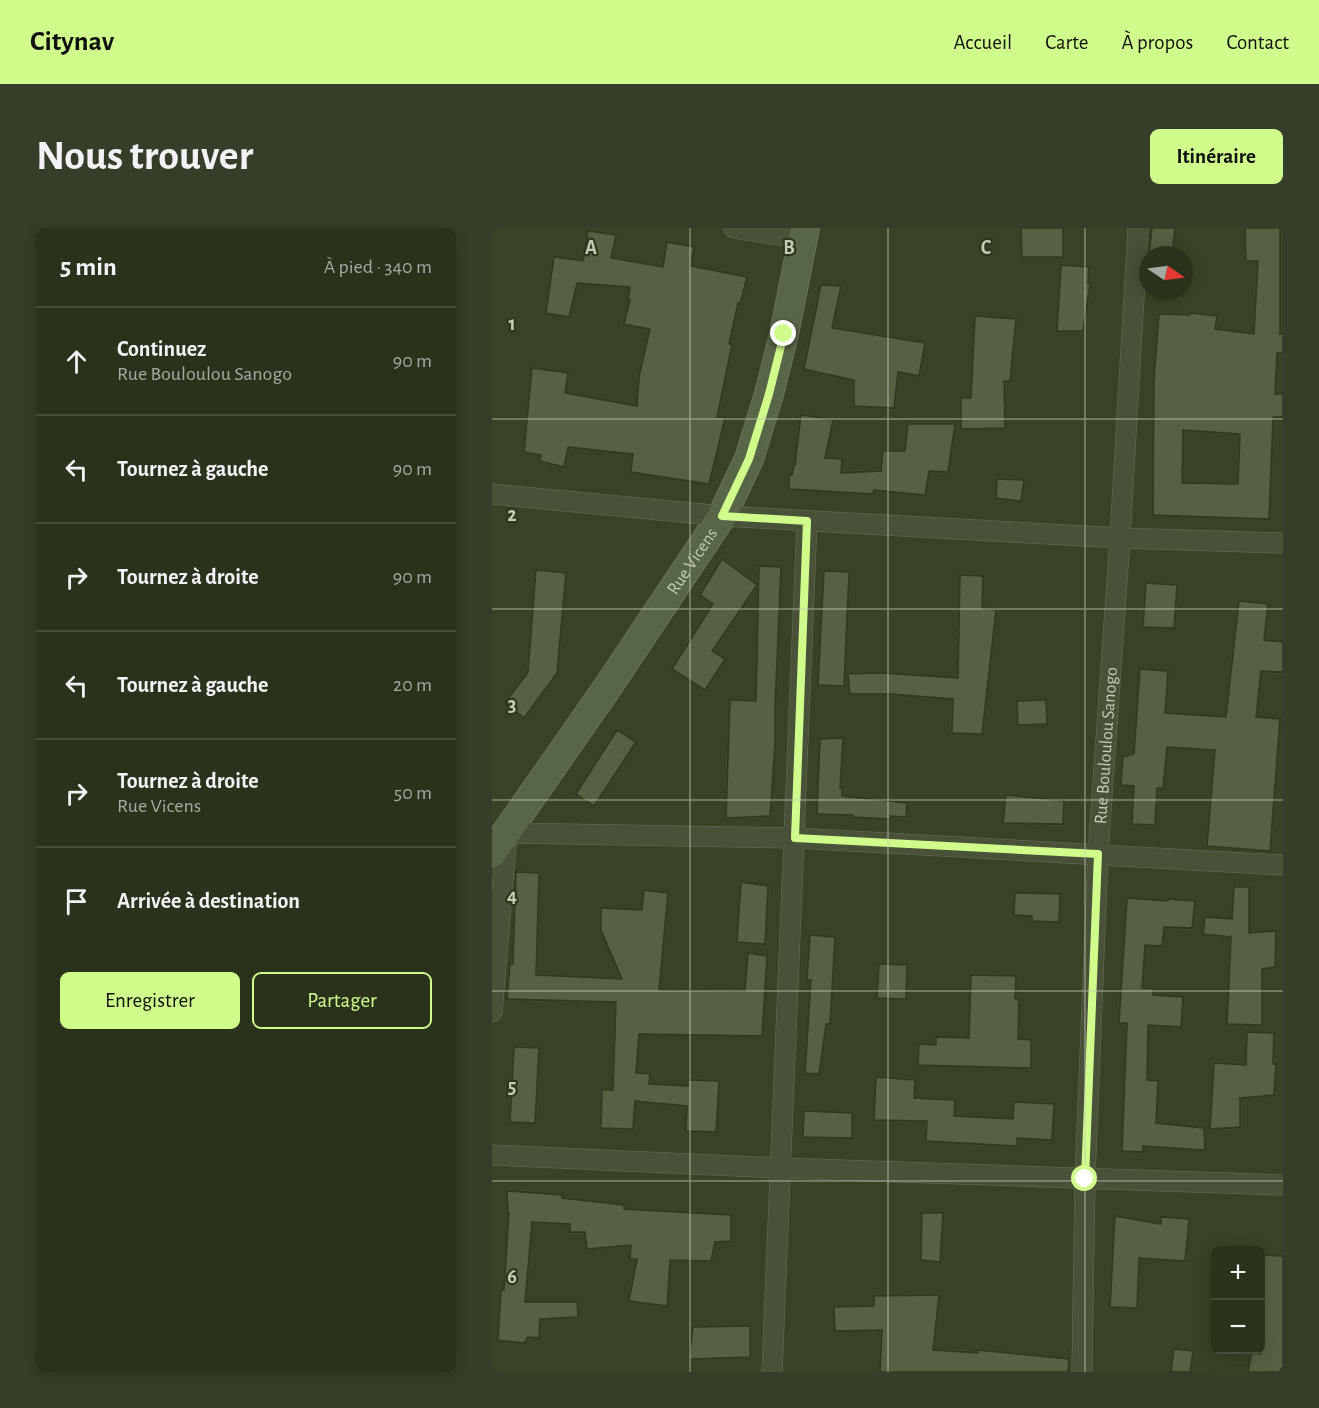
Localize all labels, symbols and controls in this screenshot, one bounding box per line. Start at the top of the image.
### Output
text: Citynav [30,28,114,56]
text: Accueil [954,32,1012,53]
text: Carte [1045,32,1088,53]
text: À propos [1121,32,1193,53]
text: Contact [1226,32,1289,53]
button: Itinéraire [1150,129,1283,184]
text: Nous trouver [36,135,253,177]
text: A [585,238,597,258]
text: B [783,238,795,258]
text: C [981,238,992,258]
north arrow [1139,246,1193,300]
text: 5 min [60,254,117,280]
text: À pied · 340 m [324,257,432,277]
text: 1 [508,314,516,334]
route end [770,320,796,346]
text: Continuez [117,338,206,360]
icon: ahead [60,345,93,378]
text: 90 m [393,351,432,371]
text: Rue Bouloulou Sanogo [117,364,292,384]
icon: left [60,453,93,486]
text: Tournez à gauche [117,458,268,480]
text: 90 m [393,459,432,479]
text: 2 [507,505,517,525]
street label: Rue Vicens [664,525,721,598]
icon: right [60,561,93,594]
text: Tournez à droite [117,566,259,588]
text: 90 m [393,567,432,587]
street label: Rue Bouloulou Sanogo [1092,666,1121,825]
icon: left [60,669,93,702]
text: Tournez à gauche [117,674,268,696]
text: 20 m [393,675,432,695]
text: 3 [508,695,516,715]
text: Tournez à droite [117,770,259,792]
icon: right [60,777,93,810]
text: 50 m [394,783,432,803]
text: Rue Vicens [117,796,201,816]
icon: arrive [60,885,93,918]
text: 4 [507,886,517,906]
text: Arrivée à destination [117,890,300,912]
button: Enregistrer [60,972,240,1029]
button: Partager [252,972,432,1029]
text: 5 [508,1077,516,1097]
route start [1071,1165,1097,1191]
map controls [1211,1246,1265,1354]
button: + [1211,1246,1265,1300]
text: 6 [507,1267,517,1287]
button: − [1211,1300,1265,1354]

